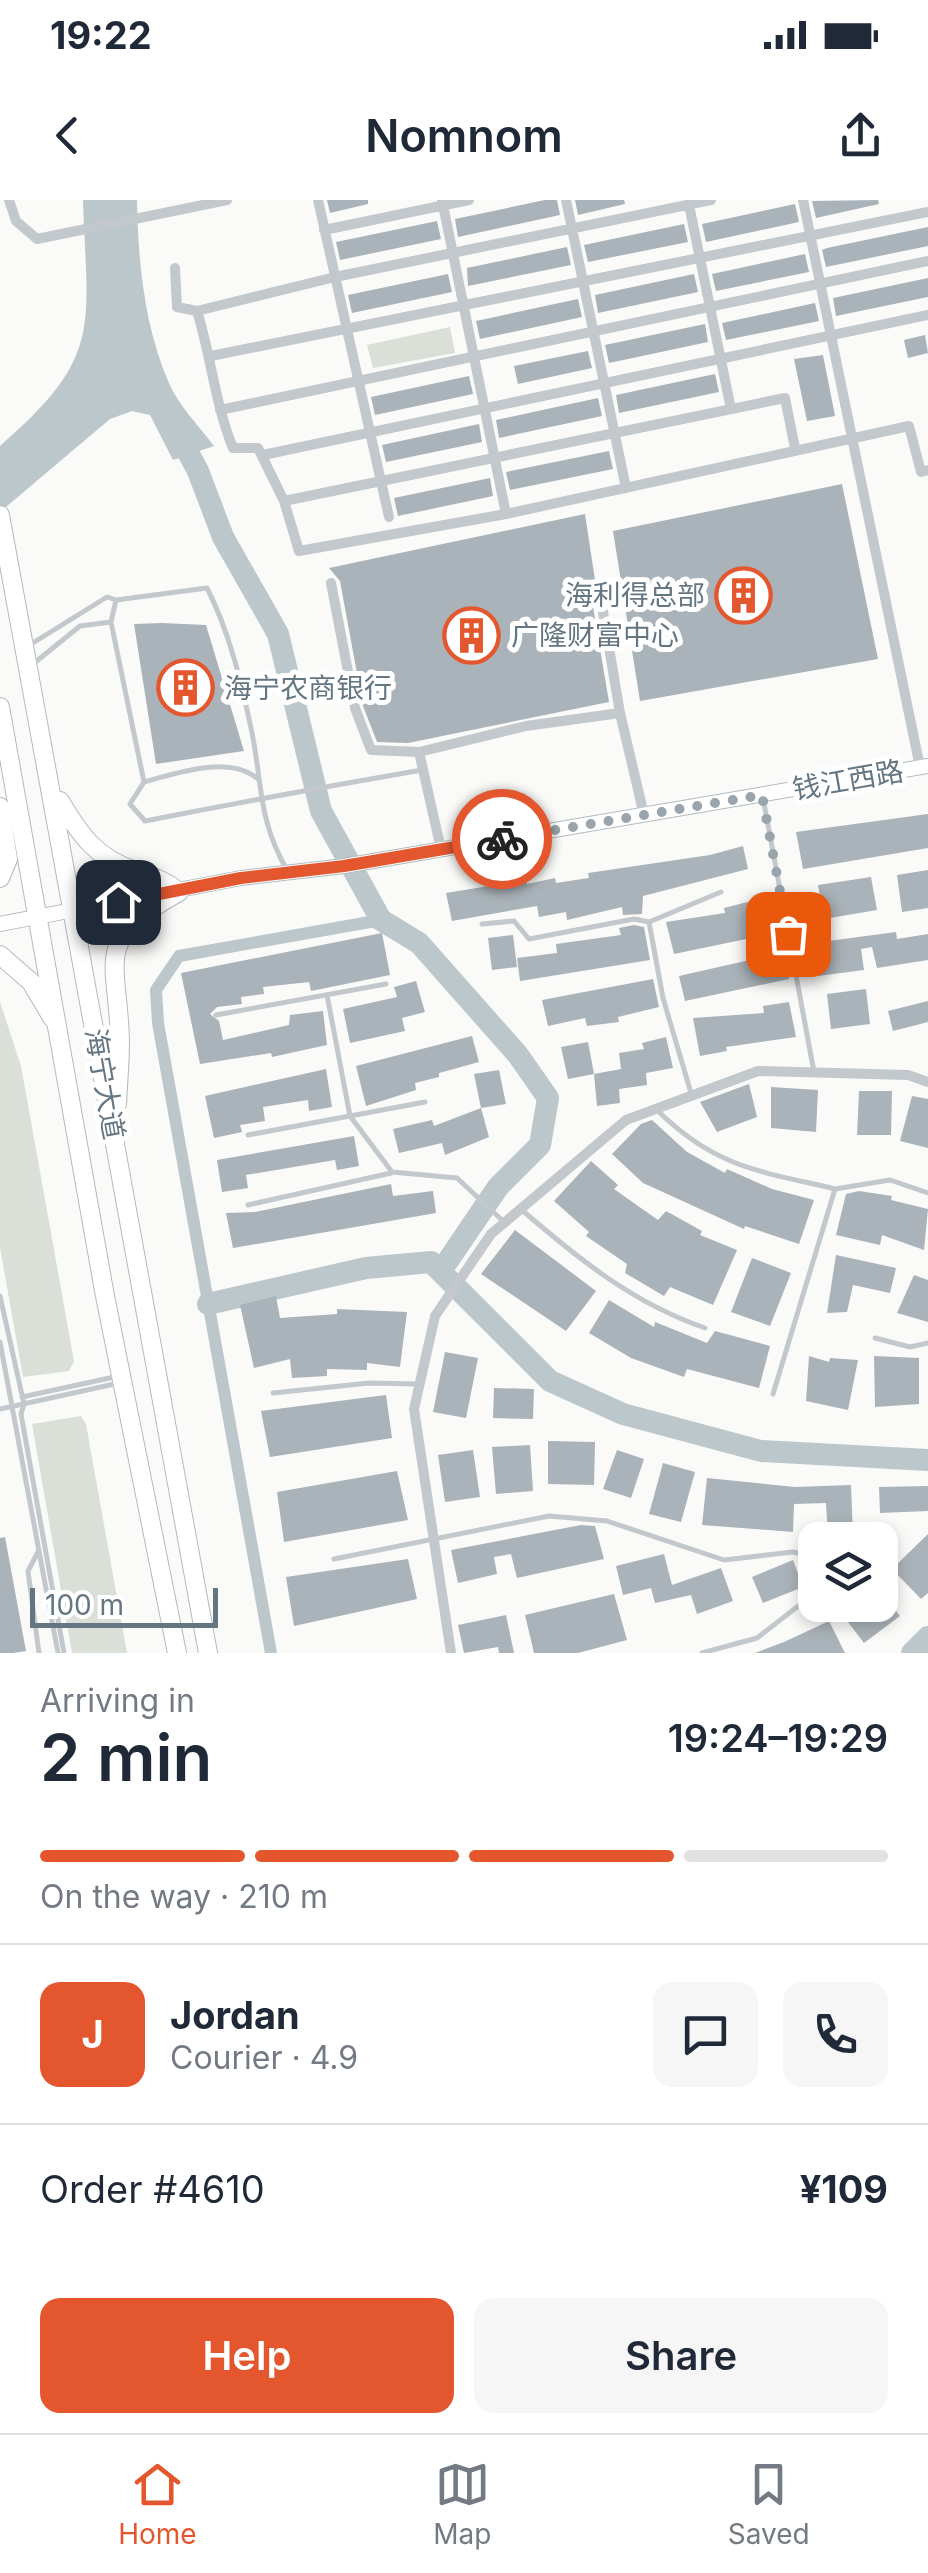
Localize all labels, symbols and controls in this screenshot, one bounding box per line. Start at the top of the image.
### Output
text: 19:22 [50,12,152,58]
icon: back [40,108,95,163]
text: Nomnom [365,108,563,163]
icon: share [833,108,888,163]
building icon: 海利得总部 [714,565,774,625]
place label: 海利得总部 [565,578,705,612]
building icon: 广隆财富中心 [442,605,502,665]
place label: 广隆财富中心 [511,618,679,652]
building icon: 海宁农商银行 [155,658,215,718]
place label: 海宁农商银行 [224,671,392,705]
street label: 钱江西路 [790,754,906,806]
courier [452,789,552,889]
icon: bike [475,812,530,867]
pin [76,860,161,945]
icon: home [91,875,146,930]
pin [746,892,831,977]
icon: bag [761,907,816,962]
street label: 海宁大道 [79,1026,131,1142]
map controls [798,1522,898,1622]
button: layers [798,1522,898,1622]
scale bar [30,1583,218,1628]
text: 100 m [45,1588,124,1622]
text: Arriving in [40,1681,195,1720]
text: 19:24–19:29 [668,1715,888,1761]
text: 2 min [40,1718,212,1797]
text: On the way · 210 m [40,1877,328,1916]
button: chat [653,1982,758,2087]
button: phone [783,1982,888,2087]
text: Jordan [170,1992,300,2038]
text: J [81,2011,104,2057]
text: Courier · 4.9 [170,2038,358,2077]
text: Order #4610 [40,2166,265,2212]
text: ¥109 [800,2166,888,2212]
button: Help [40,2298,454,2413]
button: Share [474,2298,888,2413]
tab: Home [118,2457,197,2551]
tab: Map [433,2457,491,2551]
tab: Saved [728,2457,810,2551]

